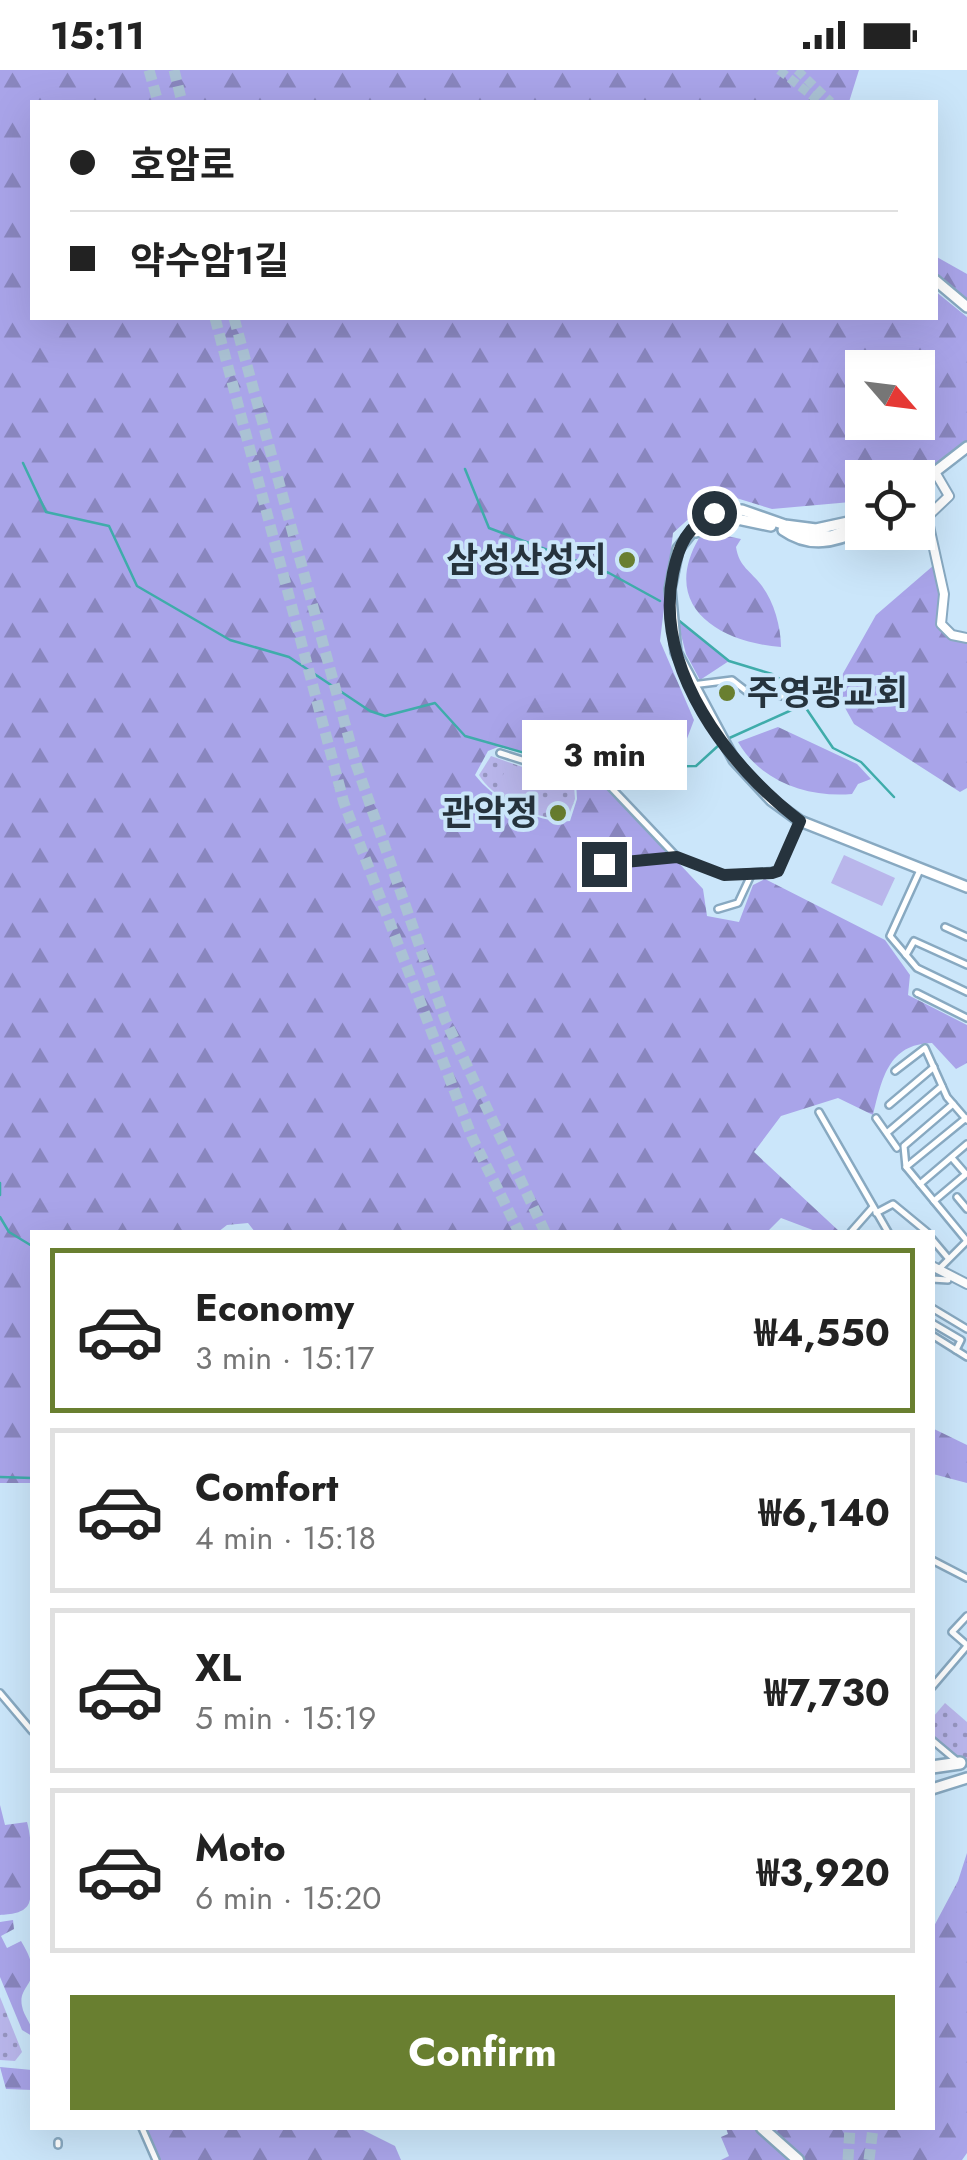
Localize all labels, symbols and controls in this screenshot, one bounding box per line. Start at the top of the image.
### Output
text: 15:11 [50,8,145,63]
text: 호암로 [130,137,235,192]
text: 약수암1길 [130,233,289,288]
north arrow [845,350,935,440]
map controls [845,350,935,550]
button: locate [845,460,935,550]
route start [692,491,737,536]
place label: 삼성산성지 [446,535,607,585]
marker: 삼성산성지 [616,549,638,571]
place label: 주영광교회 [747,668,908,718]
marker: 주영광교회 [716,682,738,704]
callout: 3 min [522,719,686,789]
text: 3 min [563,732,646,778]
place label: 관악정 [441,788,538,838]
marker: 관악정 [547,802,569,824]
route end [582,842,627,887]
text: Economy [195,1280,354,1335]
icon: car [75,1286,165,1376]
text: ₩4,550 [755,1305,890,1360]
text: 3 min · 15:17 [195,1335,374,1381]
text: Comfort [195,1460,338,1515]
icon: car [75,1466,165,1556]
text: ₩6,140 [759,1485,890,1540]
text: 4 min · 15:18 [195,1515,376,1561]
text: XL [195,1640,241,1695]
icon: car [75,1646,165,1736]
text: ₩7,730 [764,1665,890,1720]
text: 5 min · 15:19 [195,1695,376,1741]
text: Moto [195,1820,286,1875]
icon: car [75,1826,165,1916]
text: ₩3,920 [757,1845,890,1900]
text: 6 min · 15:20 [195,1875,381,1921]
button: Confirm [70,1995,895,2110]

